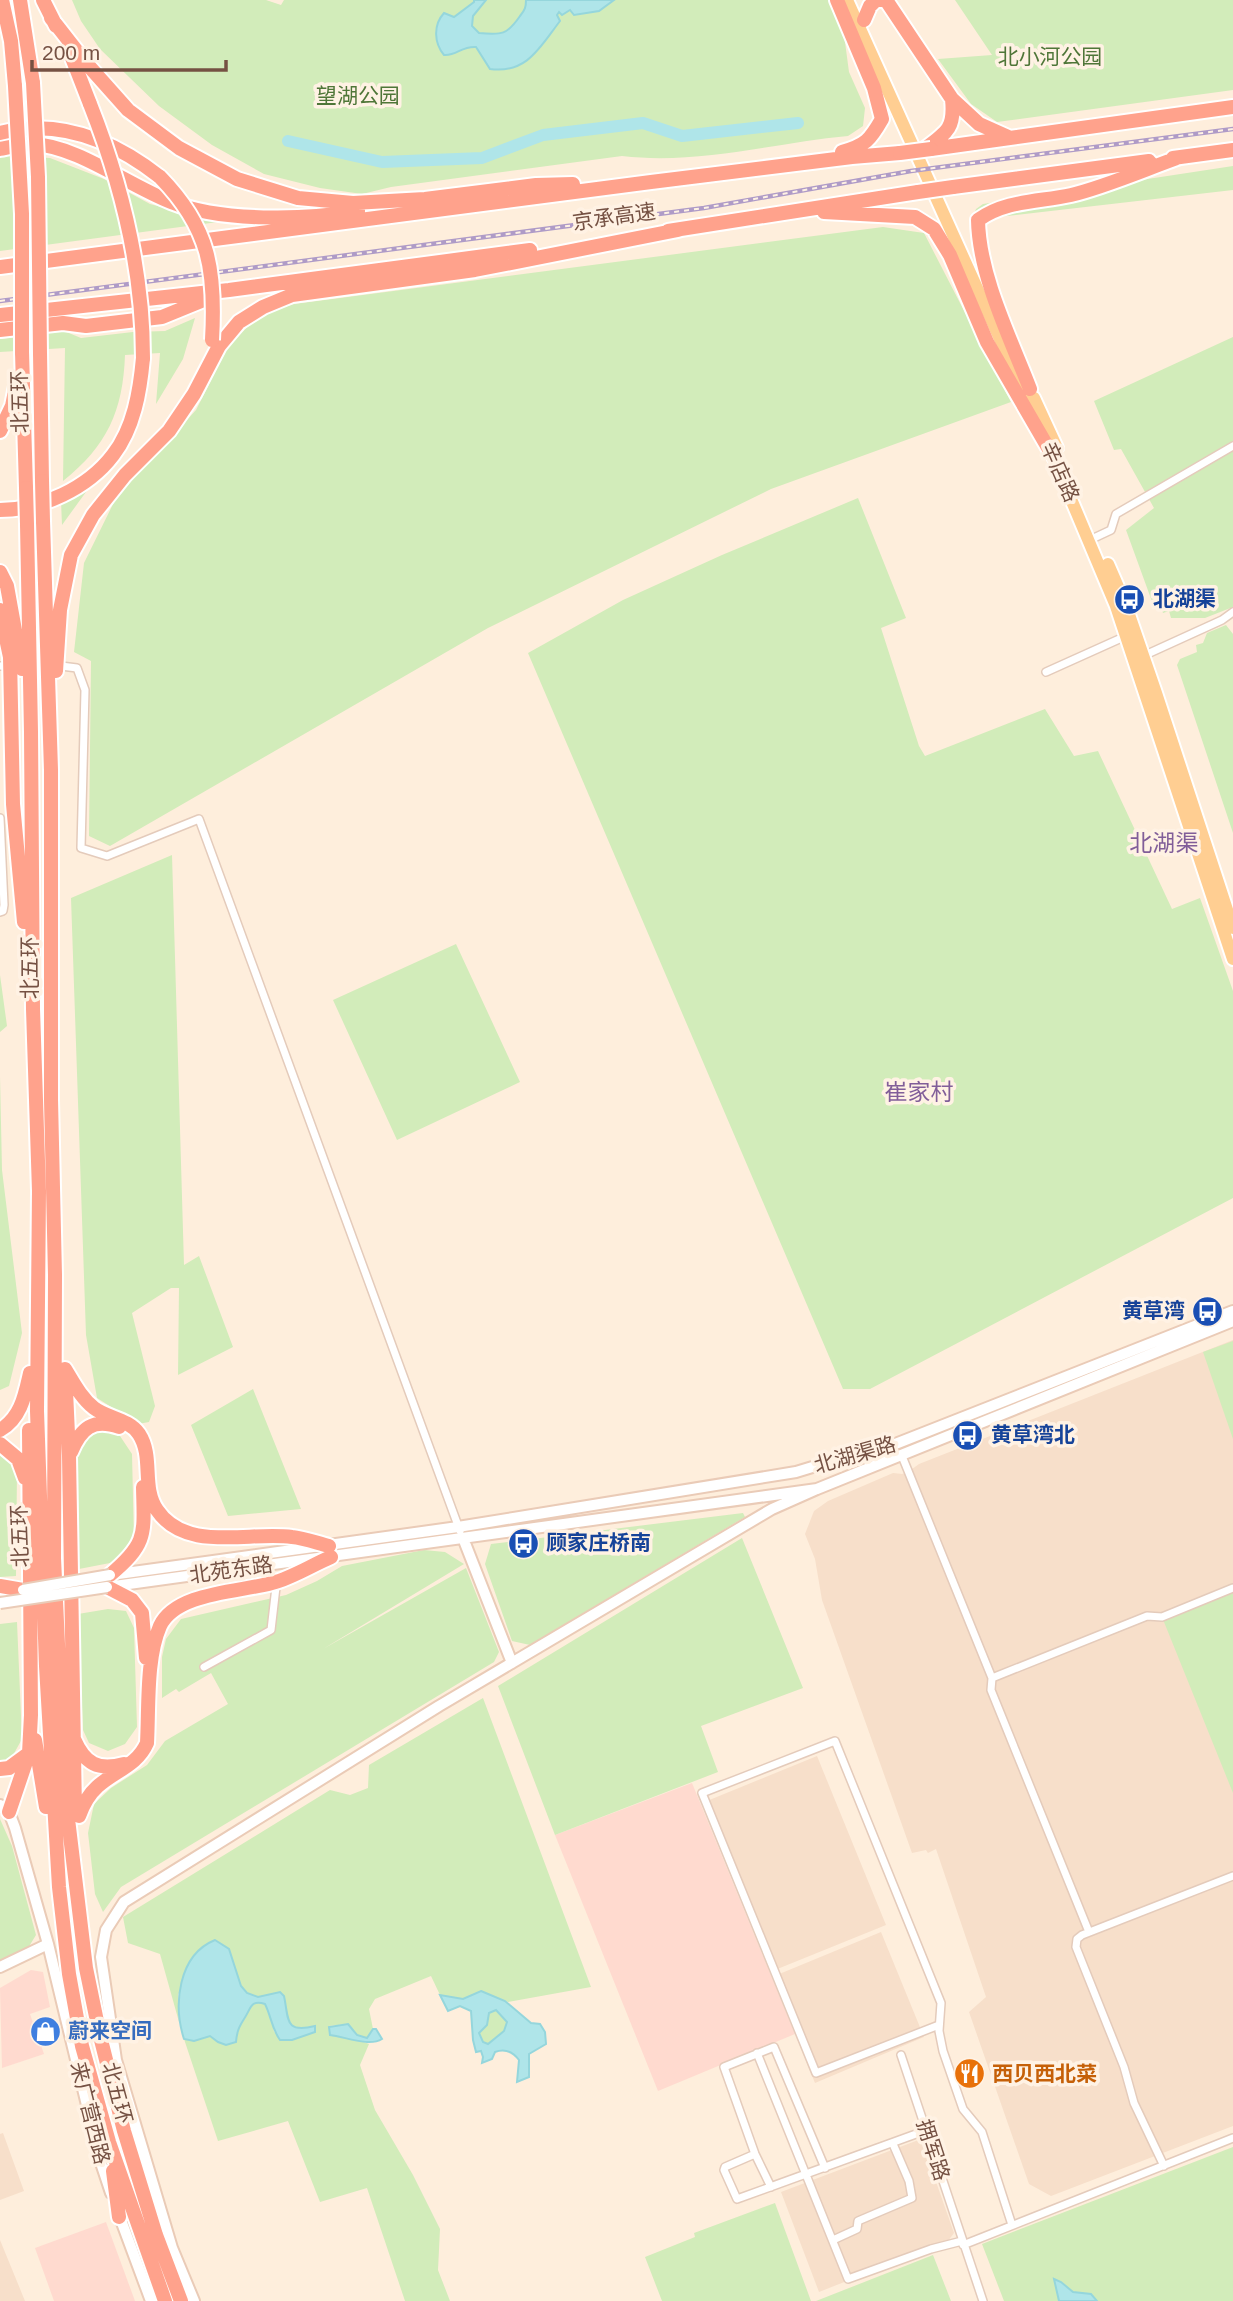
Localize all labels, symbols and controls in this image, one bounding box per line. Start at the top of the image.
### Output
scale bar [32,28,226,72]
text: 200 m [42,41,100,64]
park label: 北小河公园 [998,45,1103,68]
park label: 望湖公园 [316,84,400,107]
street label: 京承高速 [571,199,657,234]
street label: 北五环 [7,370,32,434]
street label: 辛店路 [1037,438,1084,505]
bus stop icon: 北湖渠 [1113,582,1147,616]
place label: 北湖渠 [1153,587,1216,610]
district label: 北湖渠 [1130,830,1199,856]
street label: 北五环 [18,937,41,1000]
district label: 崔家村 [885,1079,954,1105]
bus stop icon: 黄草湾 [1191,1294,1225,1328]
place label: 黄草湾 [1122,1299,1185,1322]
bus stop icon: 黄草湾北 [951,1418,985,1452]
place label: 黄草湾北 [991,1423,1075,1446]
street label: 北湖渠路 [811,1432,898,1477]
street label: 北五环 [7,1504,32,1568]
bus stop icon: 顾家庄桥南 [506,1526,540,1560]
place label: 顾家庄桥南 [546,1531,651,1554]
street label: 北苑东路 [188,1552,274,1587]
shop icon: 蔚来空间 [28,2014,62,2048]
place label: 蔚来空间 [68,2019,152,2042]
restaurant icon: 西贝西北菜 [952,2057,986,2091]
street label: 来广营西路 [67,2059,114,2167]
street label: 北五环 [98,2059,137,2126]
place label: 西贝西北菜 [992,2062,1097,2085]
street label: 拥军路 [913,2116,954,2183]

